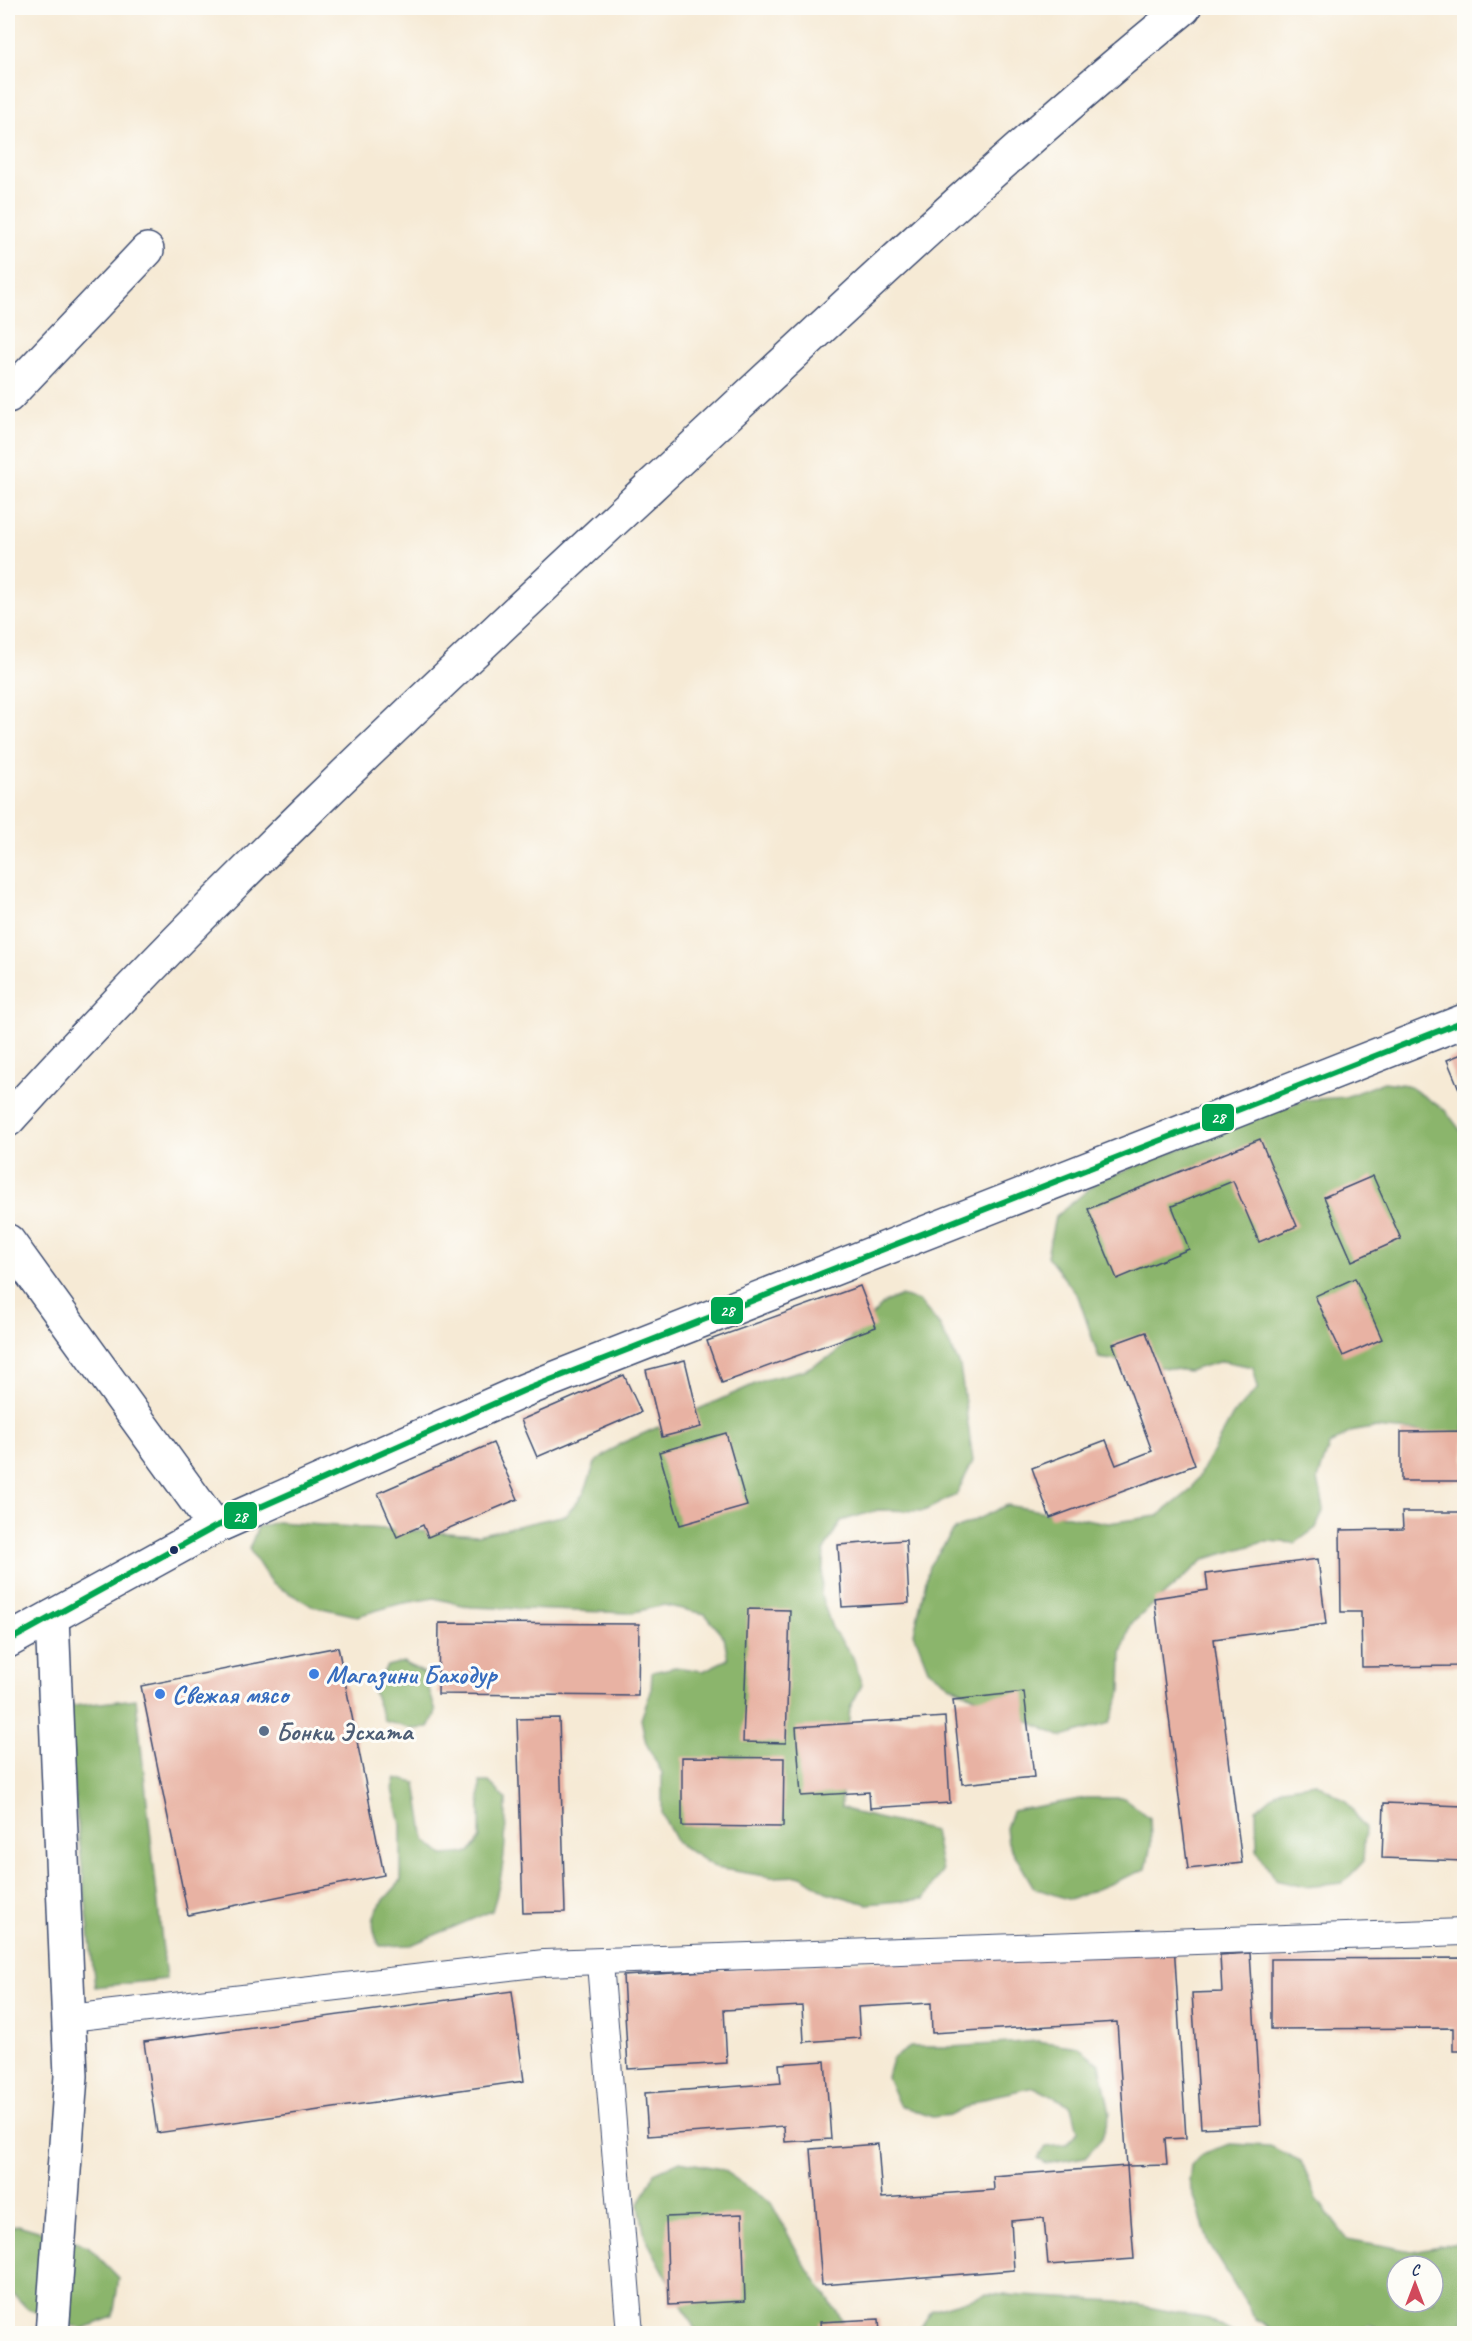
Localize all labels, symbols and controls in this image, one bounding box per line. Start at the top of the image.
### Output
line badge: 28 [1201,1103,1235,1132]
text: 28 [1211,1108,1227,1128]
line badge: 28 [710,1296,744,1325]
text: 28 [720,1301,736,1321]
line badge: 28 [223,1501,258,1530]
text: 28 [233,1507,249,1527]
unlabelled marker [168,1544,180,1556]
place label: Магазини Баходур [326,1658,499,1691]
marker: Магазини Баходур [307,1667,321,1681]
place label: Свежая мясо [172,1678,291,1711]
marker: Свежая мясо [153,1687,167,1701]
place label: Бонки Эсхата [276,1715,415,1748]
marker: Бонки Эсхата [257,1724,271,1738]
north arrow [1385,2254,1445,2314]
text: С [1411,2260,1421,2280]

